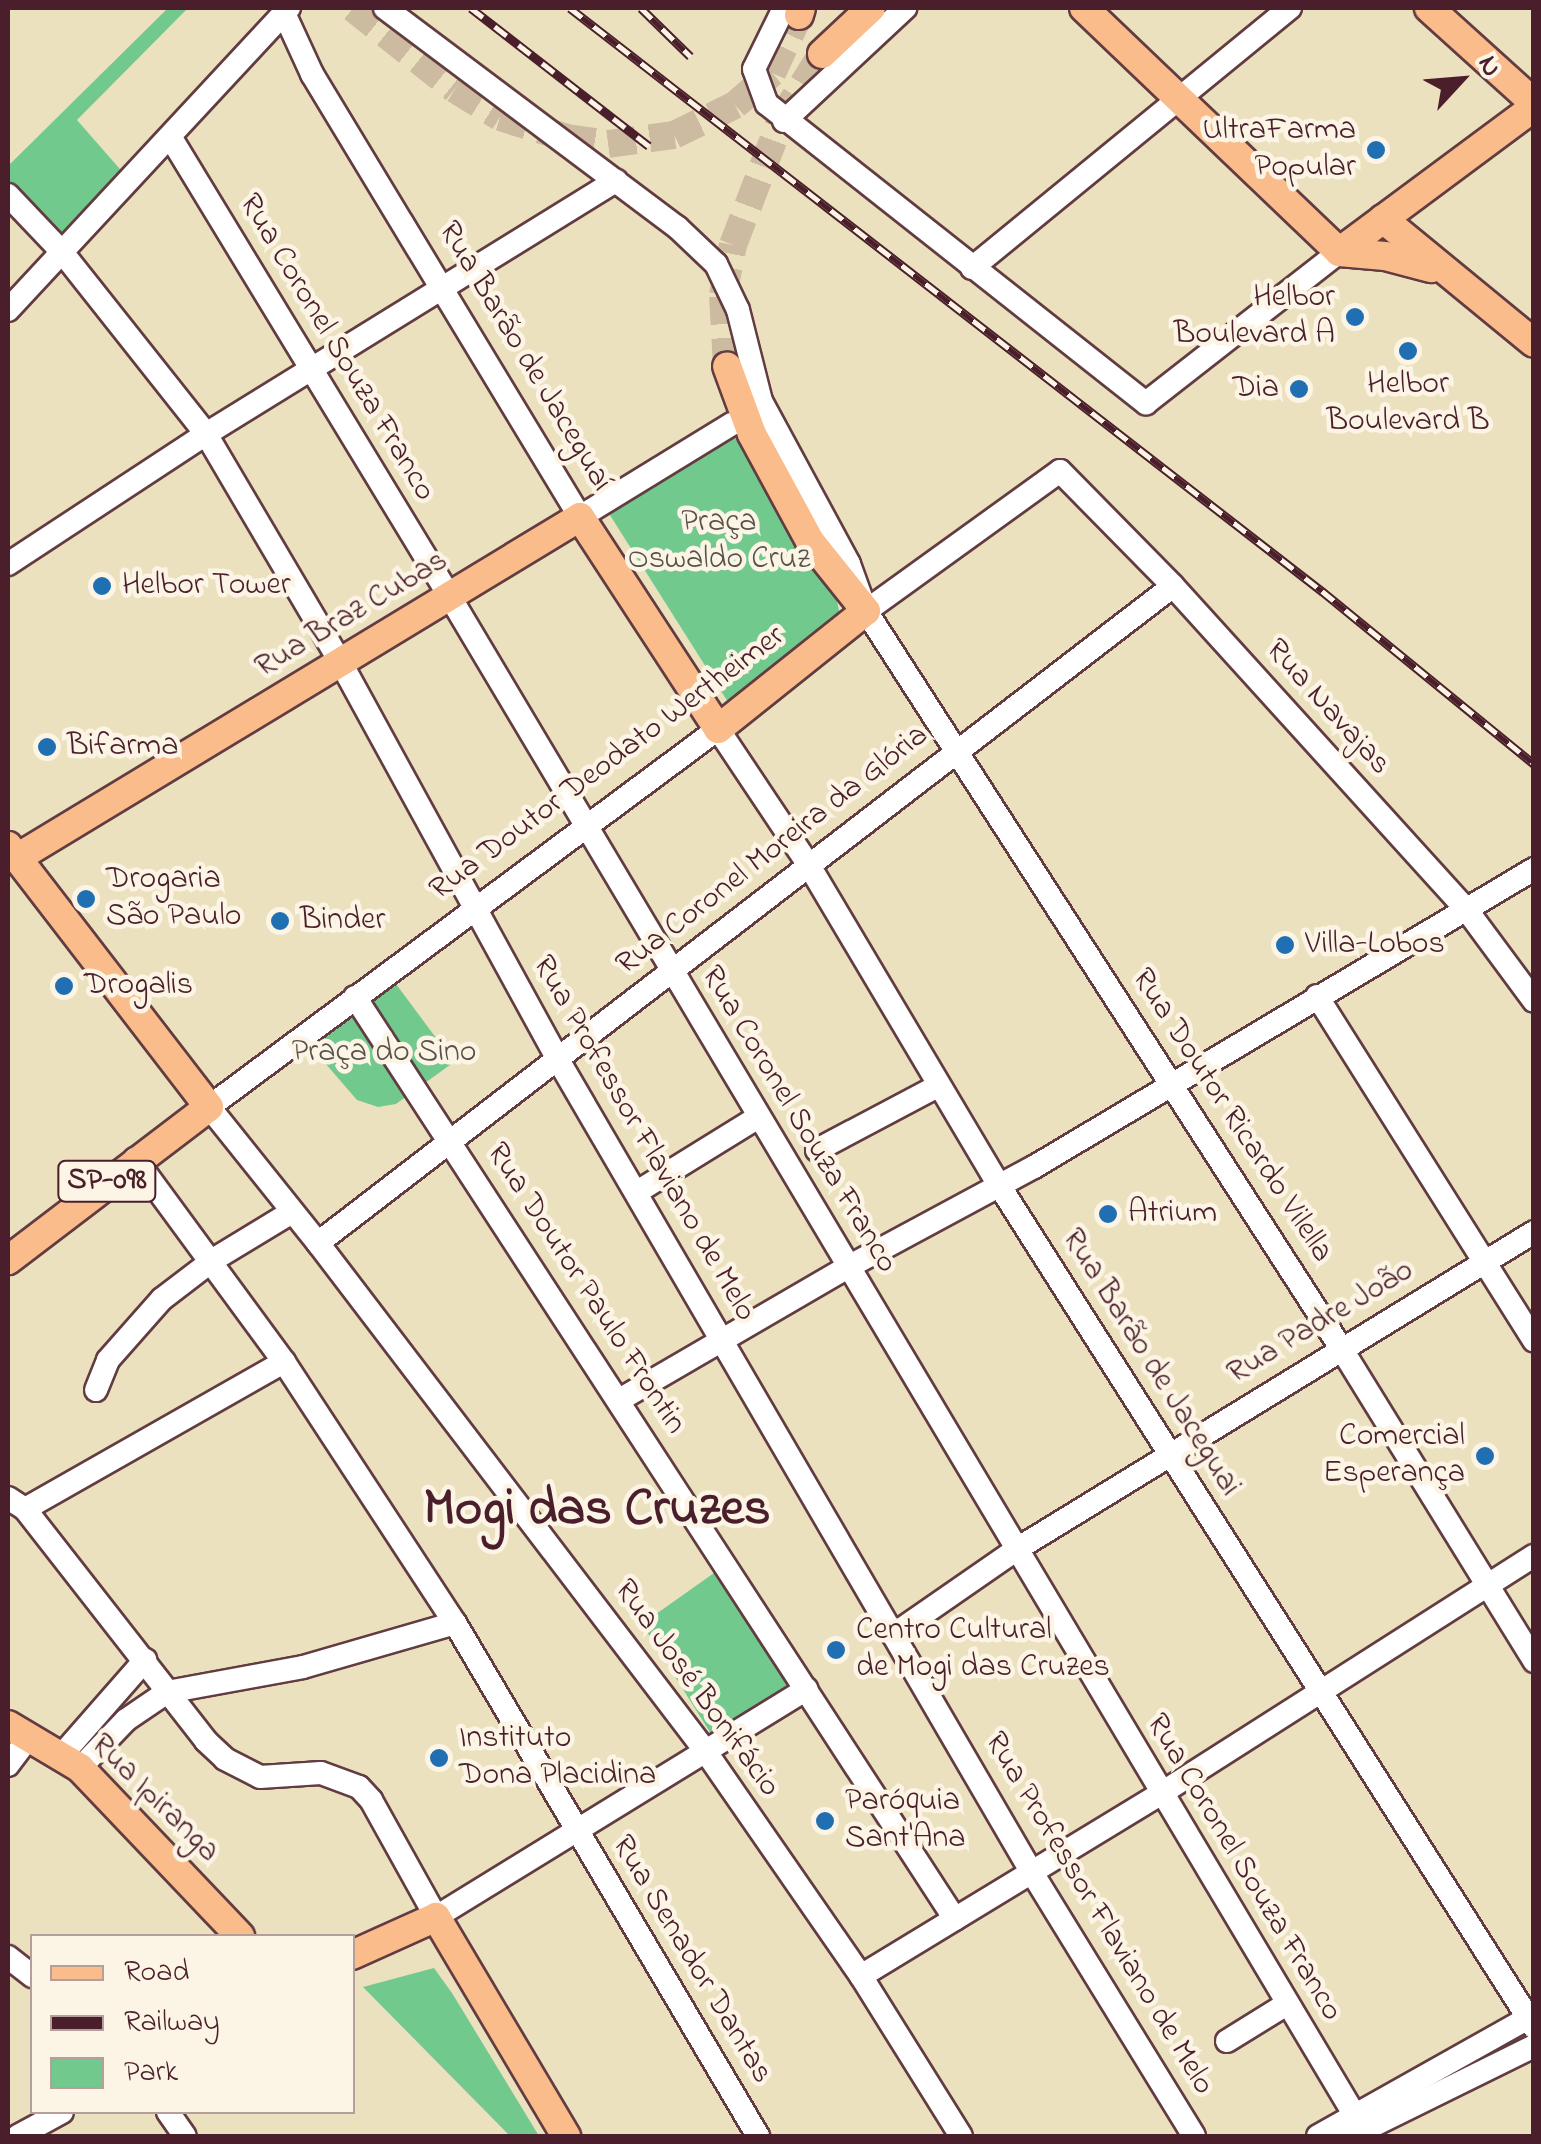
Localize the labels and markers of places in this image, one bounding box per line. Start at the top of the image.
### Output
place label: UltraFarma Popular [1202,113,1356,188]
marker: UltraFarma Popular [1365,139,1387,161]
place label: Helbor Boulevard A [1174,280,1335,355]
marker: Helbor Boulevard A [1344,306,1366,328]
marker: Helbor Boulevard B [1397,340,1419,362]
place label: Helbor Boulevard B [1326,367,1490,442]
place label: Dia [1232,370,1279,408]
marker: Dia [1288,378,1310,400]
place label: Helbor Tower [122,567,291,605]
marker: Helbor Tower [91,575,113,597]
place label: Bifarma [67,728,178,766]
marker: Bifarma [36,736,58,758]
place label: Drogaria São Paulo [106,862,241,937]
marker: Drogaria São Paulo [75,888,97,910]
place label: Binder [300,902,385,940]
marker: Binder [269,910,291,932]
place label: Villa-Lobos [1305,926,1445,964]
marker: Villa-Lobos [1274,934,1296,956]
place label: Drogalis [84,967,193,1005]
marker: Drogalis [53,975,75,997]
place label: Atrium [1128,1195,1217,1233]
marker: Atrium [1097,1203,1119,1225]
place label: Comercial Esperança [1323,1419,1465,1494]
marker: Comercial Esperança [1474,1445,1496,1467]
place label: Centro Cultural de Mogi das Cruzes [856,1613,1110,1688]
marker: Centro Cultural de Mogi das Cruzes [825,1639,847,1661]
place label: Instituto Dona Placidina [459,1721,656,1796]
marker: Instituto Dona Placidina [428,1747,450,1769]
place label: Paróquia Sant'Ana [845,1784,965,1859]
marker: Paróquia Sant'Ana [814,1810,836,1832]

